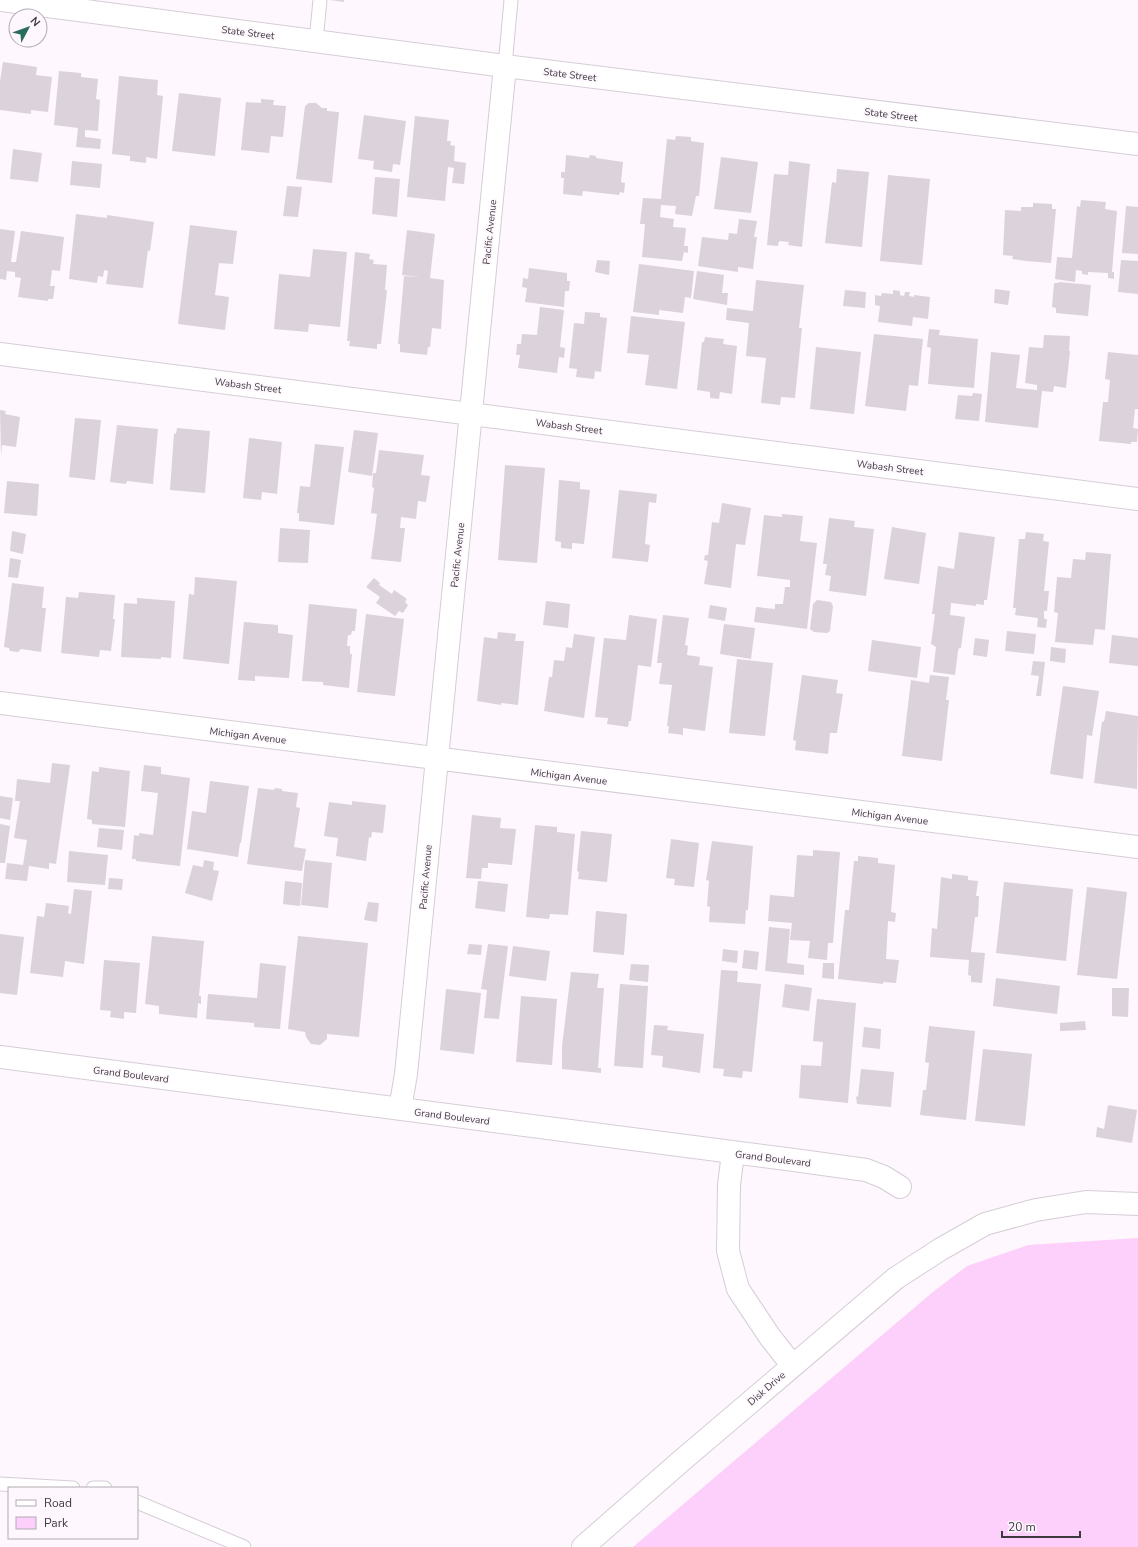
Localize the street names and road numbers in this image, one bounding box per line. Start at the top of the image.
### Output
street label: State Street [220,23,276,43]
street label: State Street [542,65,598,85]
street label: State Street [863,105,919,125]
street label: Pacific Avenue [480,199,500,265]
street label: Wabash Street [214,375,283,397]
street label: Wabash Street [535,416,604,438]
street label: Wabash Street [856,457,925,479]
street label: Pacific Avenue [448,522,468,588]
street label: Michigan Avenue [209,724,287,748]
street label: Michigan Avenue [530,765,608,789]
street label: Michigan Avenue [851,805,929,829]
street label: Pacific Avenue [416,844,436,910]
street label: Grand Boulevard [92,1063,170,1087]
street label: Grand Boulevard [413,1105,491,1129]
street label: Grand Boulevard [734,1147,812,1171]
street label: Disk Drive [745,1368,789,1409]

